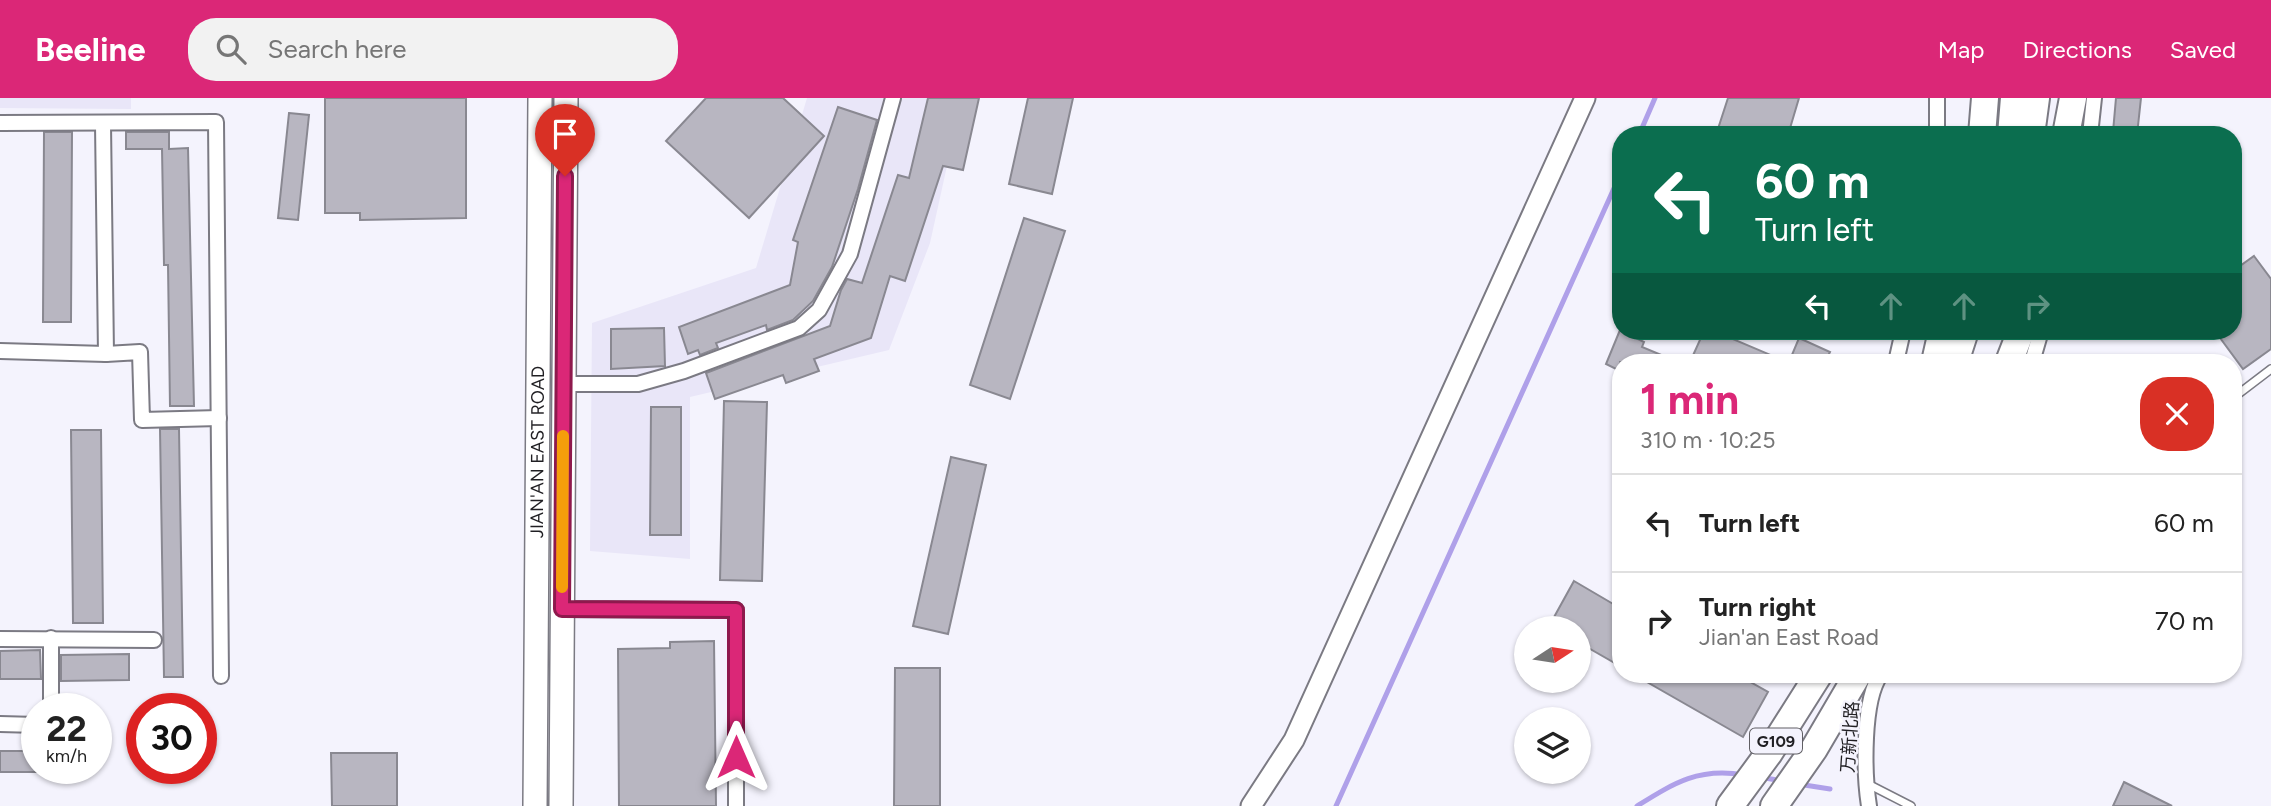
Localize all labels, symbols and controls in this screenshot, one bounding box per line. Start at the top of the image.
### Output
search box [188,18,678,81]
text: Beeline [35,30,146,69]
icon: search [212,30,250,68]
text: Search here [268,33,406,65]
text: Map [1938,35,1984,64]
text: Directions [2022,35,2132,64]
text: Saved [2170,35,2236,64]
pin [535,104,595,176]
icon: arrive [546,115,584,153]
text: 60 m [1755,151,1870,210]
icon: left [1640,154,1731,245]
text: Turn left [1755,211,1874,249]
icon: left [1799,287,1837,325]
icon: ahead [1872,287,1910,325]
icon: ahead [1945,287,1983,325]
icon: right [2018,287,2056,325]
street label: JIAN'AN EAST ROAD [526,366,549,538]
text: 1 min [1640,374,1739,425]
button: close [2140,377,2214,451]
text: 310 m · 10:25 [1640,426,1775,454]
icon: left [1640,504,1678,542]
text: Turn left [1699,507,1800,539]
text: 60 m [2154,507,2214,539]
text: Turn right [1699,591,1816,623]
icon: right [1640,602,1678,640]
text: 70 m [2155,605,2214,637]
north arrow [1514,616,1591,693]
map controls [1514,616,1591,784]
text: Jian'an East Road [1699,623,1879,651]
speed limit sign: 30 [126,693,217,784]
street label: 万新北路 [1837,700,1863,774]
button: layers [1514,707,1591,784]
text: 22 [46,708,87,750]
position arrow [699,720,773,794]
road number: G109 [1750,728,1802,754]
text: km/h [46,745,87,767]

